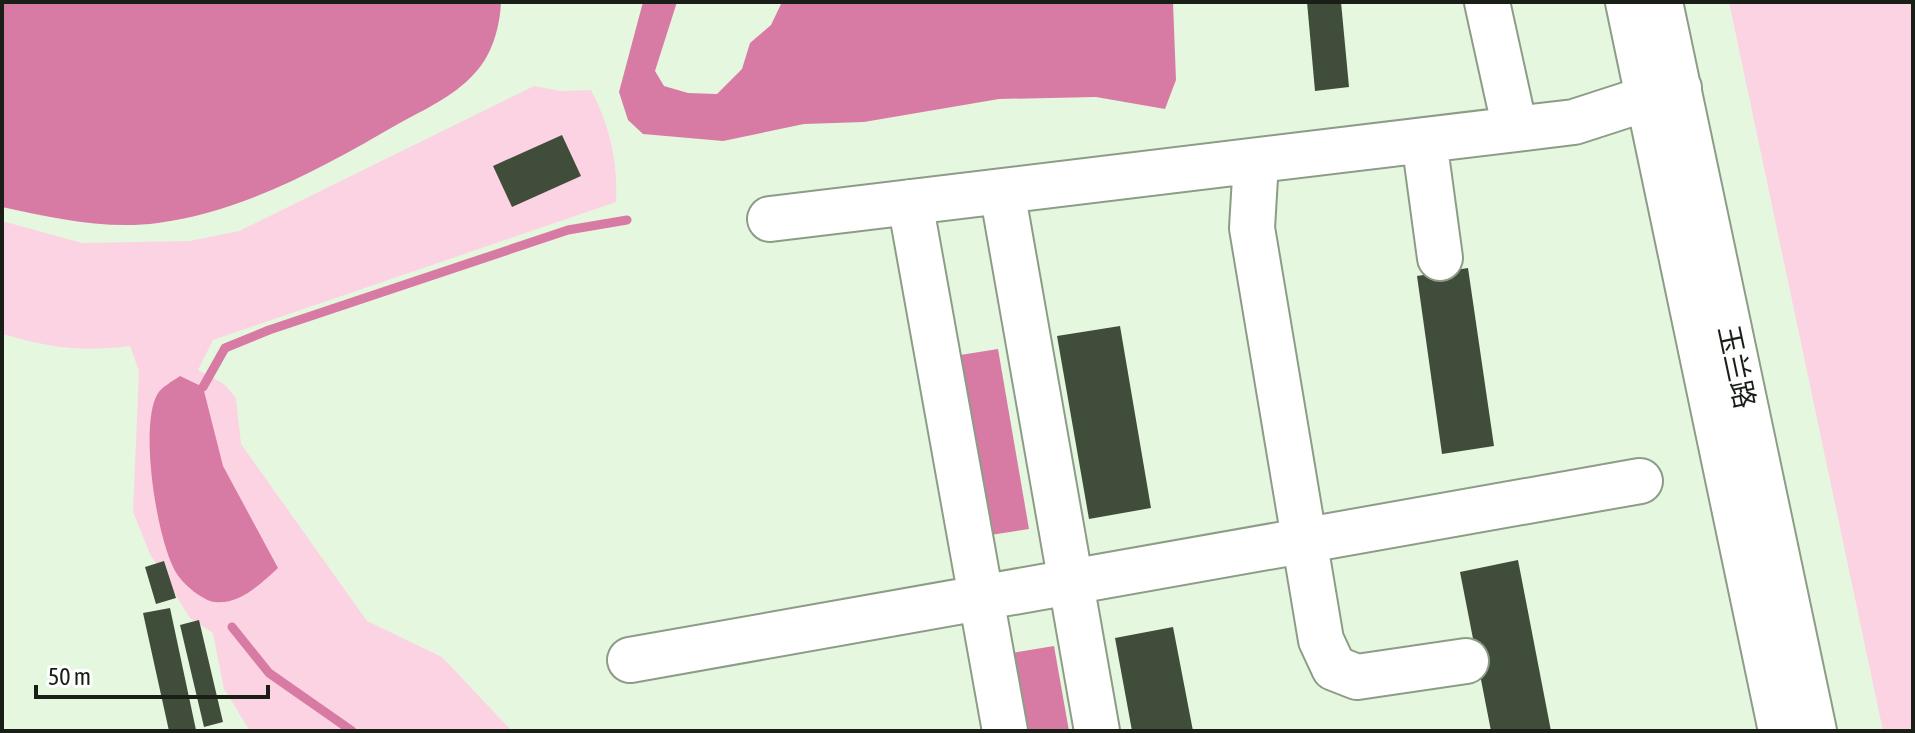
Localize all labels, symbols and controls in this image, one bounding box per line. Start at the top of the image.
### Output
street label: 玉兰路 [1713,323,1761,411]
scale bar [36,649,268,699]
text: 50 m [48,663,91,690]

